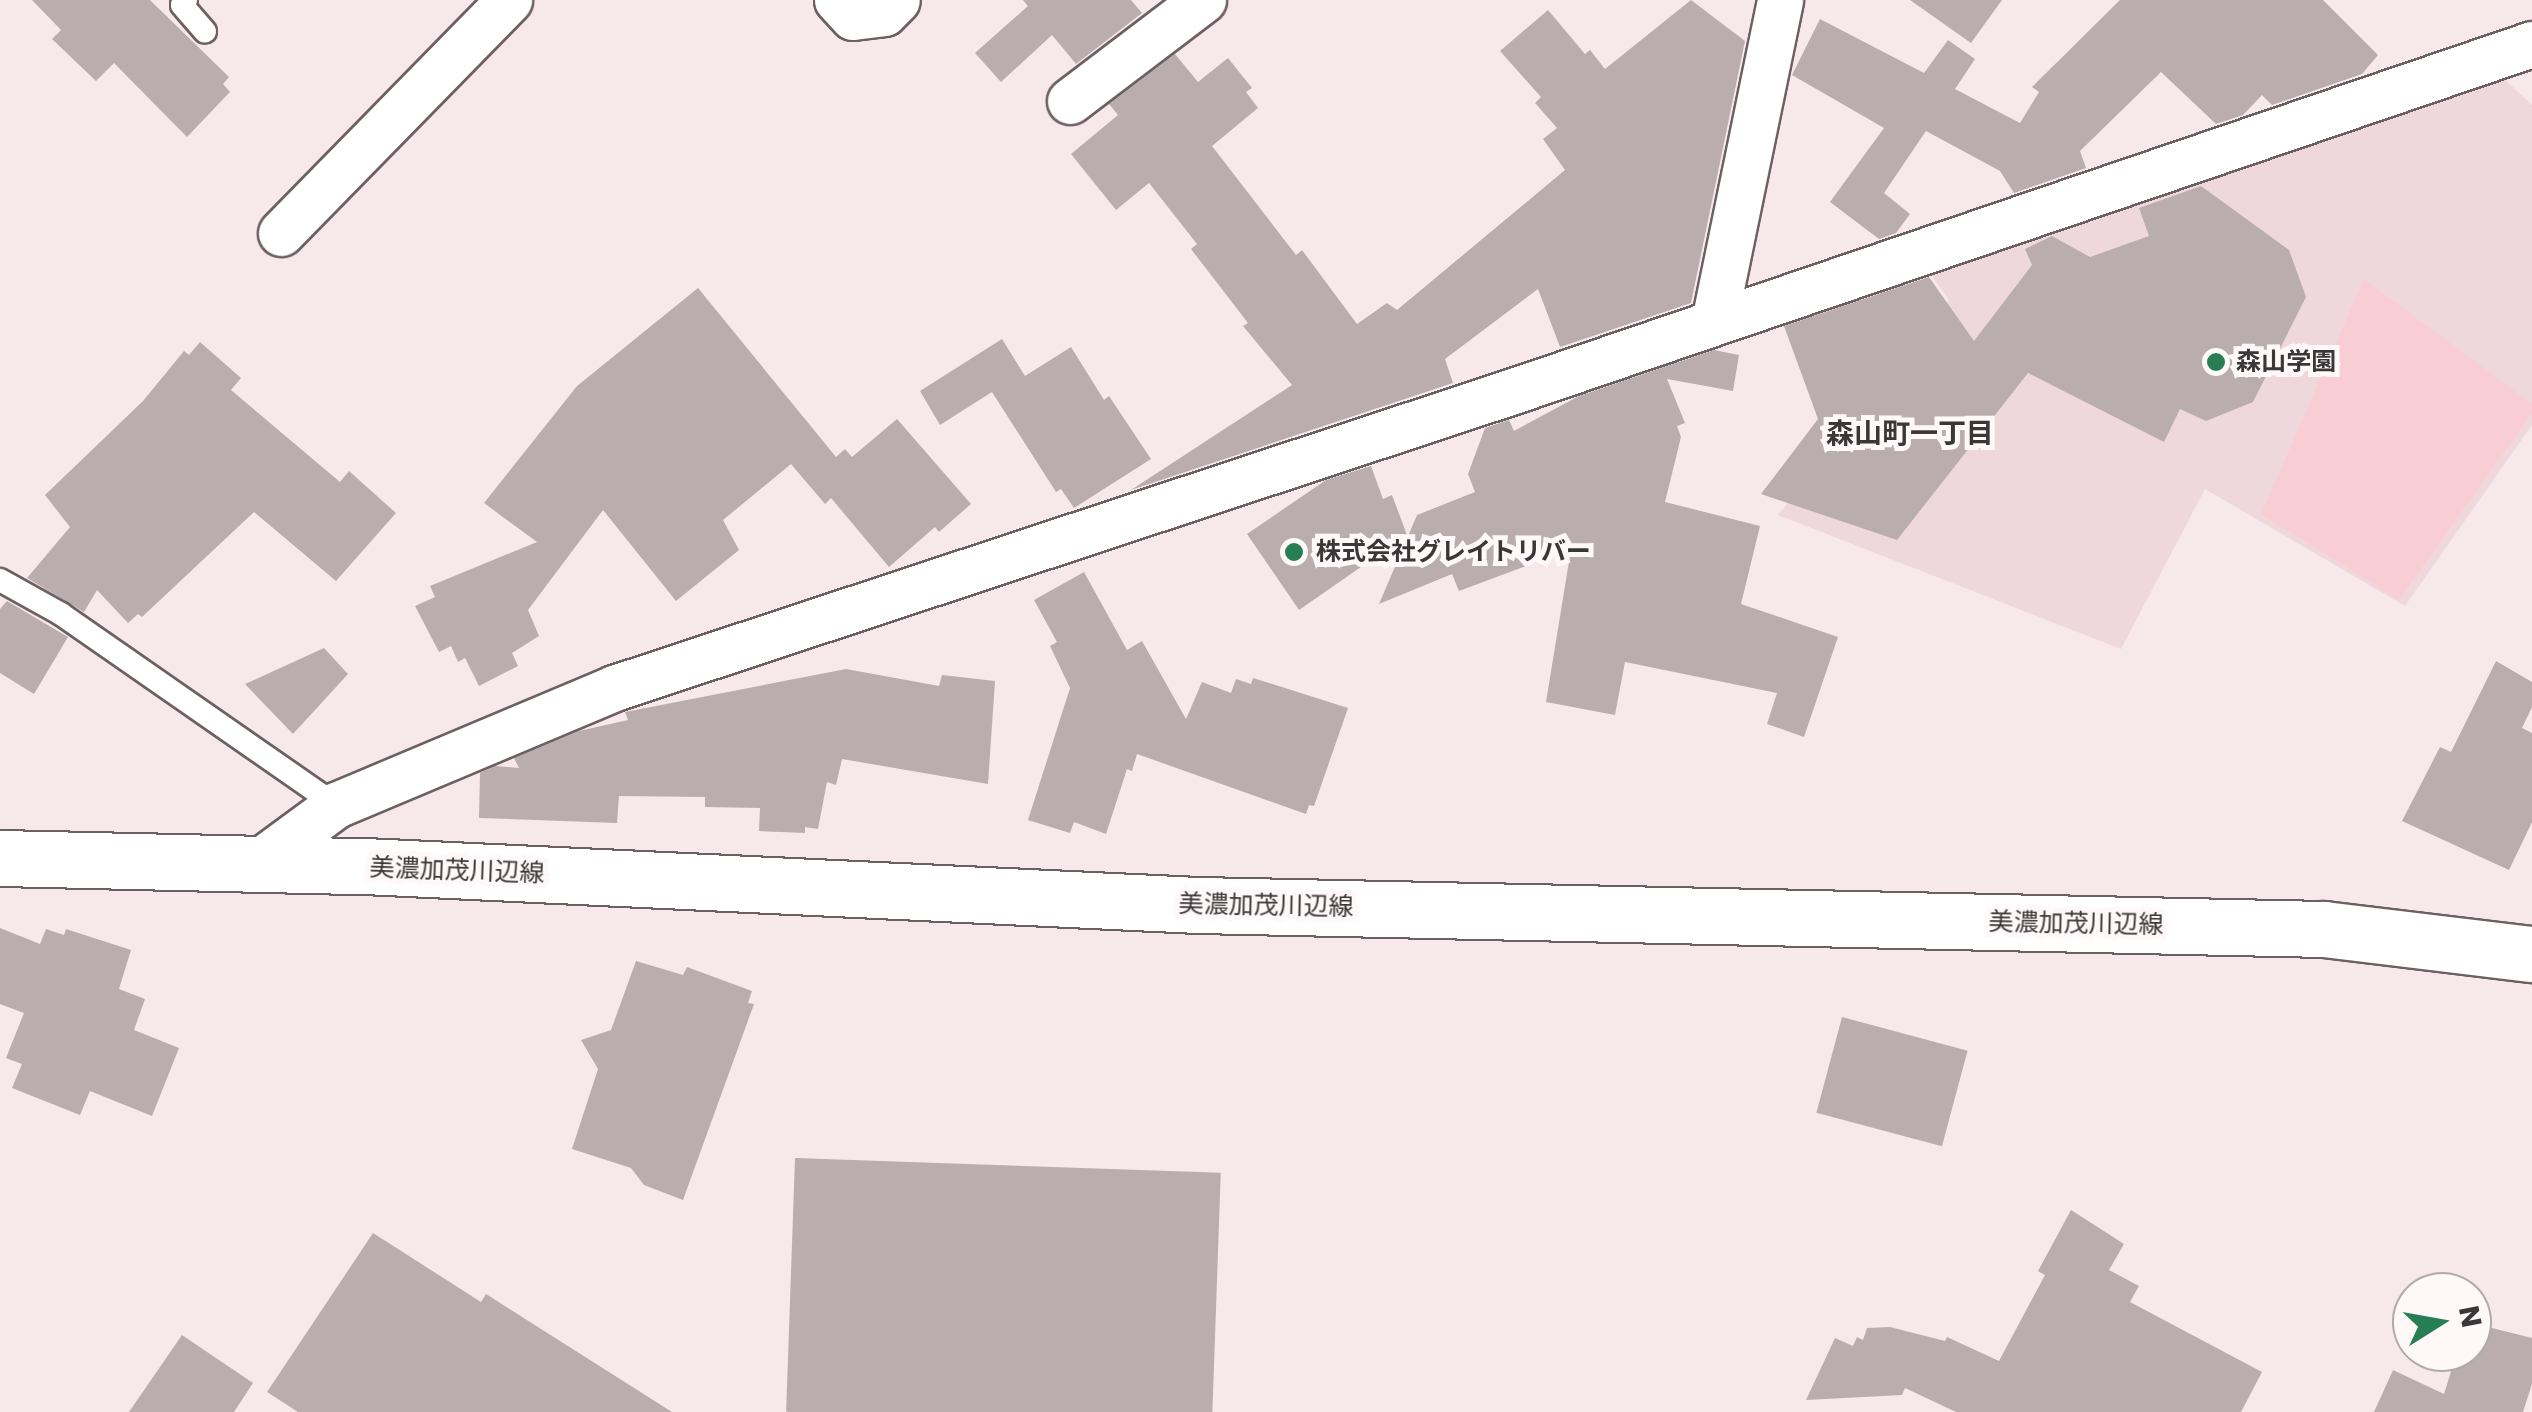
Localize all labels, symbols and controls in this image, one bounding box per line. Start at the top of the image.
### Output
place label: 森山学園 [2236,347,2336,377]
marker: 森山学園 [2205,351,2227,373]
district label: 森山町一丁目 [1826,417,1994,451]
place label: 株式会社グレイトリバー [1316,537,1591,567]
marker: 株式会社グレイトリバー [1281,539,1307,565]
street label: 美濃加茂川辺線 [369,853,545,889]
street label: 美濃加茂川辺線 [1178,889,1354,923]
street label: 美濃加茂川辺線 [1988,907,2164,941]
north arrow [2392,1272,2492,1372]
text: N [2449,1303,2491,1331]

